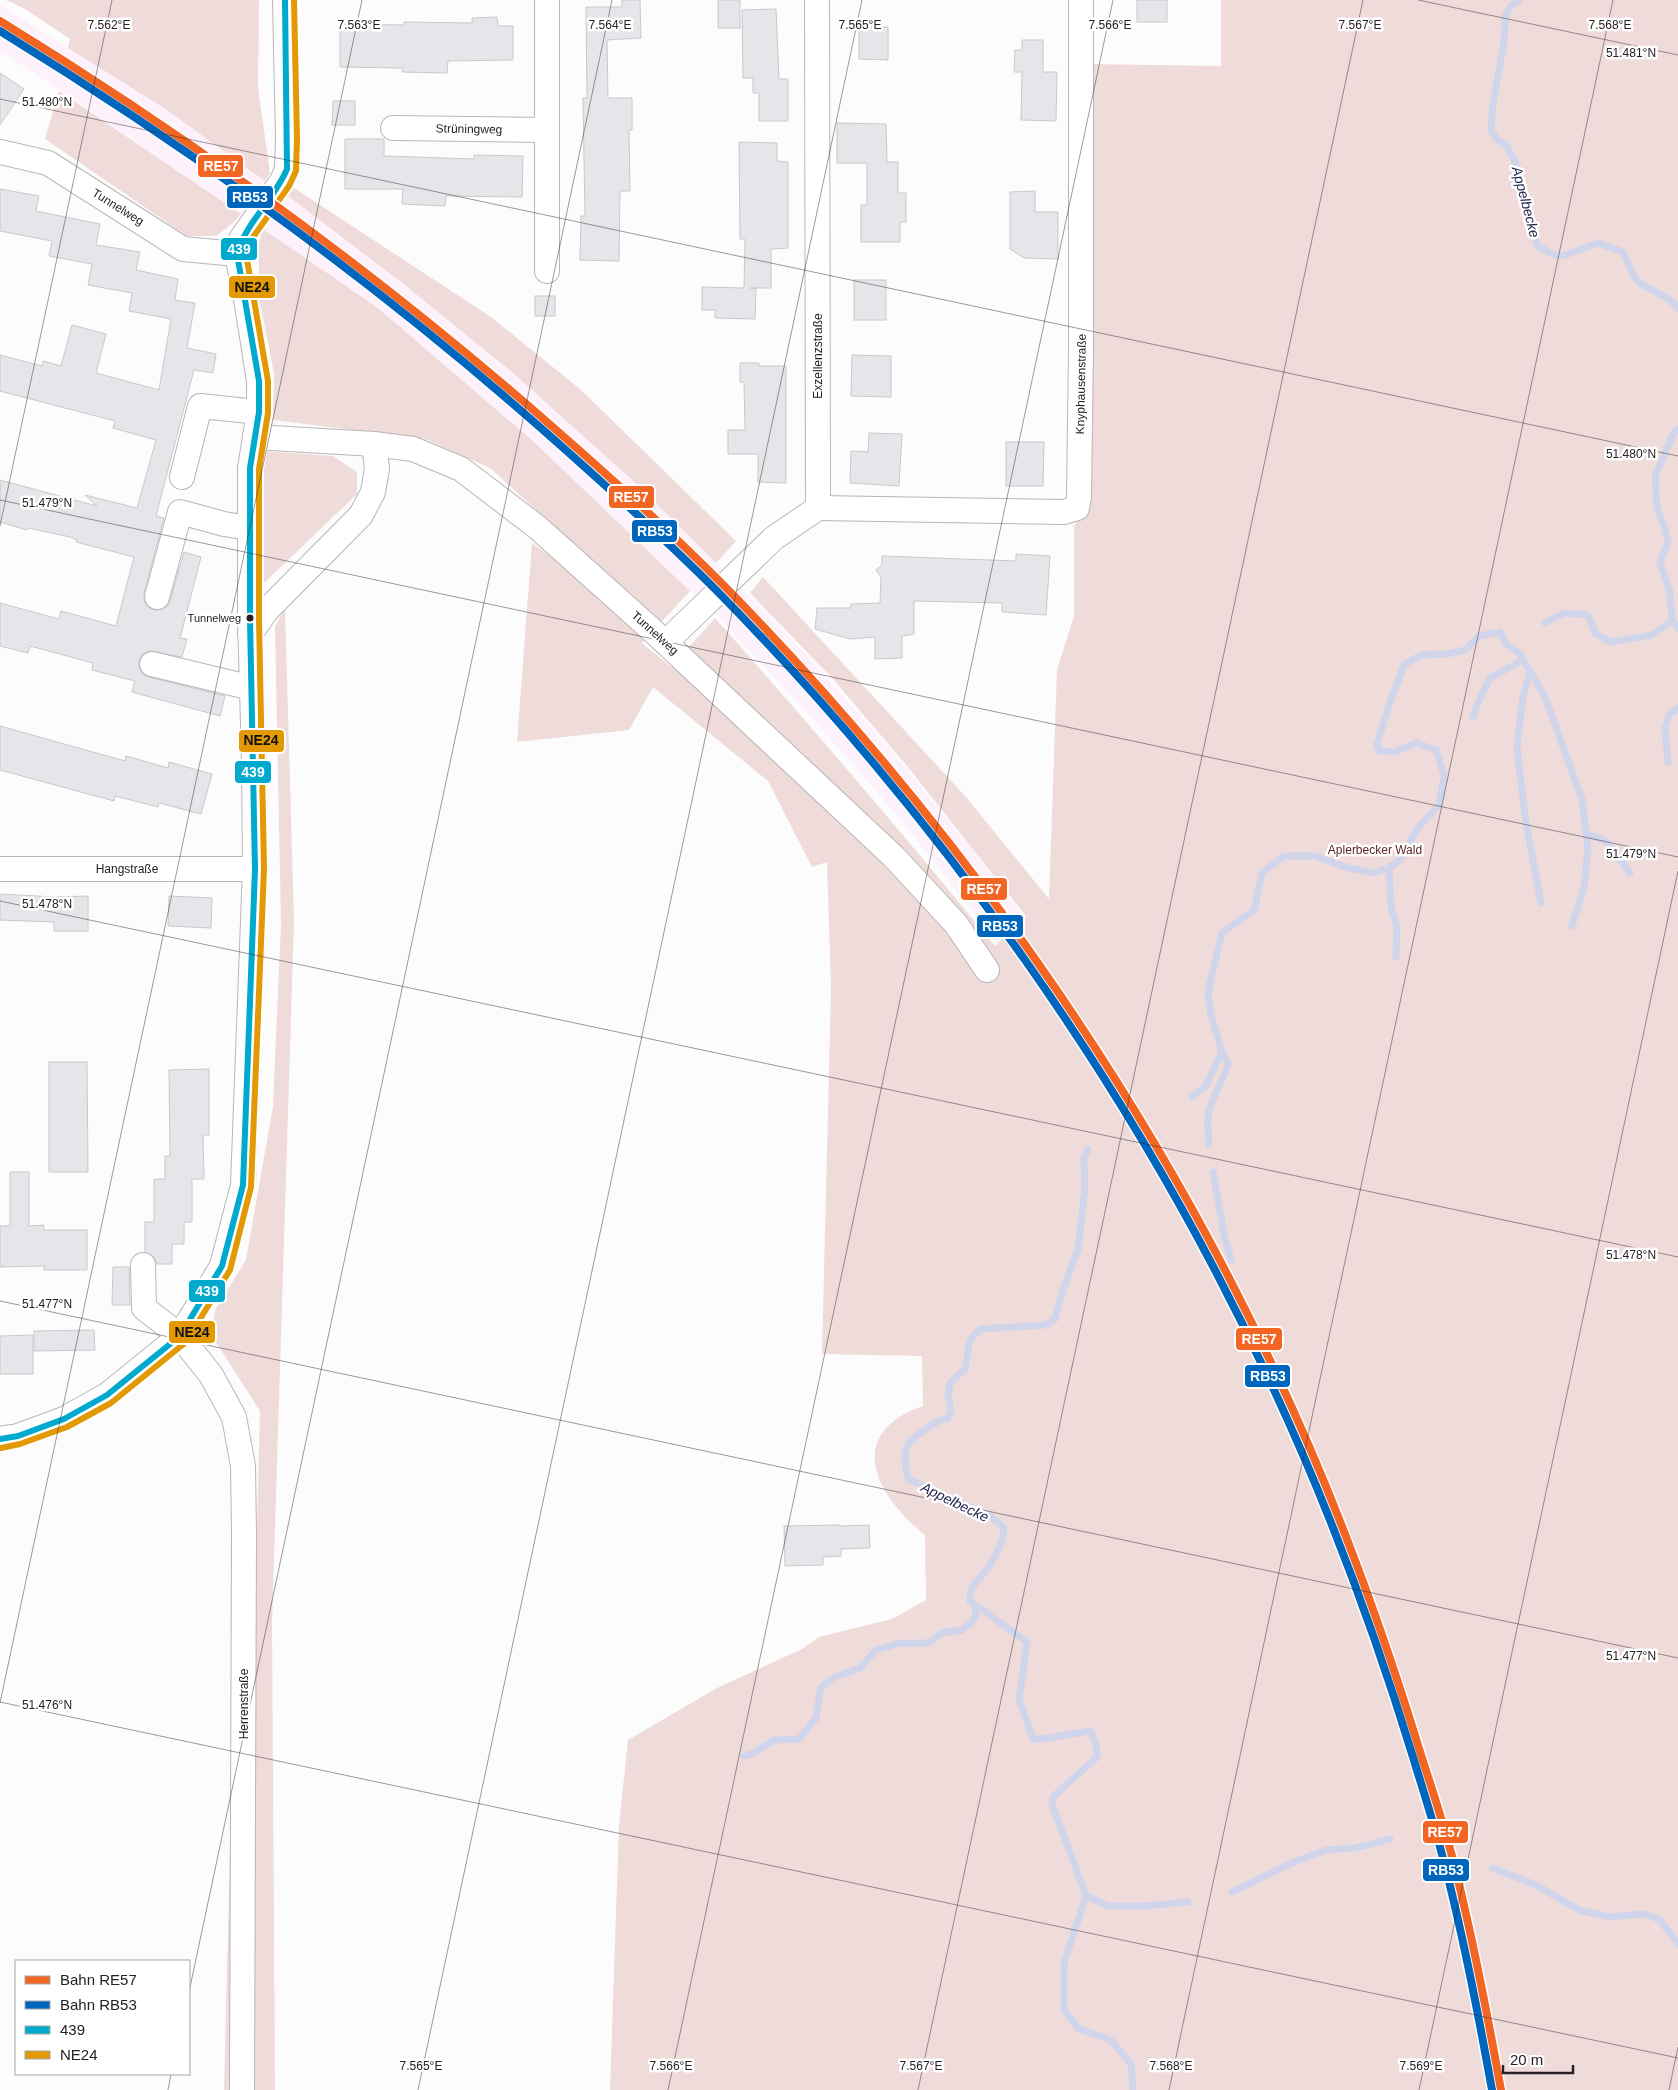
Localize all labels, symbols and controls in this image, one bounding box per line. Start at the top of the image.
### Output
text: 7.562°E [88,18,130,32]
text: 7.563°E [338,18,380,32]
text: 7.564°E [589,18,631,32]
text: 7.565°E [839,18,881,32]
text: 7.566°E [1089,18,1131,32]
text: 7.567°E [1339,18,1381,32]
text: 7.568°E [1589,18,1631,32]
text: 51.481°N [1606,46,1656,60]
text: 51.480°N [22,95,72,109]
street label: Strüningweg [436,121,502,137]
line badge: RE57 [197,154,244,178]
text: RE57 [203,158,239,174]
water label: Appelbecke [1509,164,1543,240]
line badge: RB53 [226,185,274,209]
street label: Tunnelweg [90,186,146,228]
text: RB53 [232,189,268,205]
line badge: 439 [220,237,258,261]
text: 439 [227,241,251,257]
line badge: NE24 [228,275,276,299]
text: NE24 [234,279,270,295]
street label: Exzellenzstraße [811,313,825,399]
street label: Knyphausenstraße [1073,333,1089,434]
text: 51.480°N [1606,447,1656,461]
line badge: RE57 [608,485,655,509]
text: RE57 [613,489,649,505]
text: 51.479°N [22,496,72,510]
line badge: RB53 [631,519,678,543]
text: RB53 [637,523,673,539]
street label: Tunnelweg [629,608,681,658]
place label: Tunnelweg [188,612,241,624]
marker: Tunnelweg [245,613,255,623]
line badge: NE24 [238,729,285,753]
text: NE24 [243,732,279,748]
line badge: 439 [234,760,272,784]
text: 439 [241,764,265,780]
park label: Aplerbecker Wald [1328,843,1422,857]
text: 51.479°N [1606,847,1656,861]
street label: Hangstraße [96,862,159,876]
line badge: RE57 [960,877,1008,901]
text: RE57 [966,881,1002,897]
text: 51.478°N [22,897,72,911]
line badge: RB53 [976,914,1024,938]
text: RB53 [982,918,1018,934]
text: 51.478°N [1606,1248,1656,1262]
line badge: 439 [188,1279,226,1303]
text: 439 [195,1283,219,1299]
text: 51.477°N [22,1297,72,1311]
line badge: NE24 [168,1320,216,1344]
text: NE24 [174,1324,210,1340]
line badge: RE57 [1235,1327,1283,1351]
text: RE57 [1241,1331,1277,1347]
line badge: RB53 [1244,1364,1291,1388]
text: RB53 [1250,1368,1286,1384]
water label: Appelbecke [918,1478,992,1525]
text: 51.477°N [1606,1649,1656,1663]
street label: Herrenstraße [237,1668,251,1739]
text: 51.476°N [22,1698,72,1712]
line badge: RE57 [1422,1820,1469,1844]
text: RE57 [1427,1824,1463,1840]
line badge: RB53 [1422,1858,1470,1882]
text: RB53 [1428,1862,1464,1878]
legend [15,1960,190,2075]
text: Bahn RE57 [60,1971,137,1988]
text: Bahn RB53 [60,1996,137,2013]
text: 439 [60,2021,85,2038]
scale bar [1503,2042,1573,2074]
text: NE24 [60,2046,98,2063]
text: 20 m [1510,2051,1543,2068]
text: 7.565°E [400,2059,442,2073]
text: 7.566°E [650,2059,692,2073]
text: 7.567°E [900,2059,942,2073]
text: 7.568°E [1150,2059,1192,2073]
text: 7.569°E [1400,2059,1442,2073]

